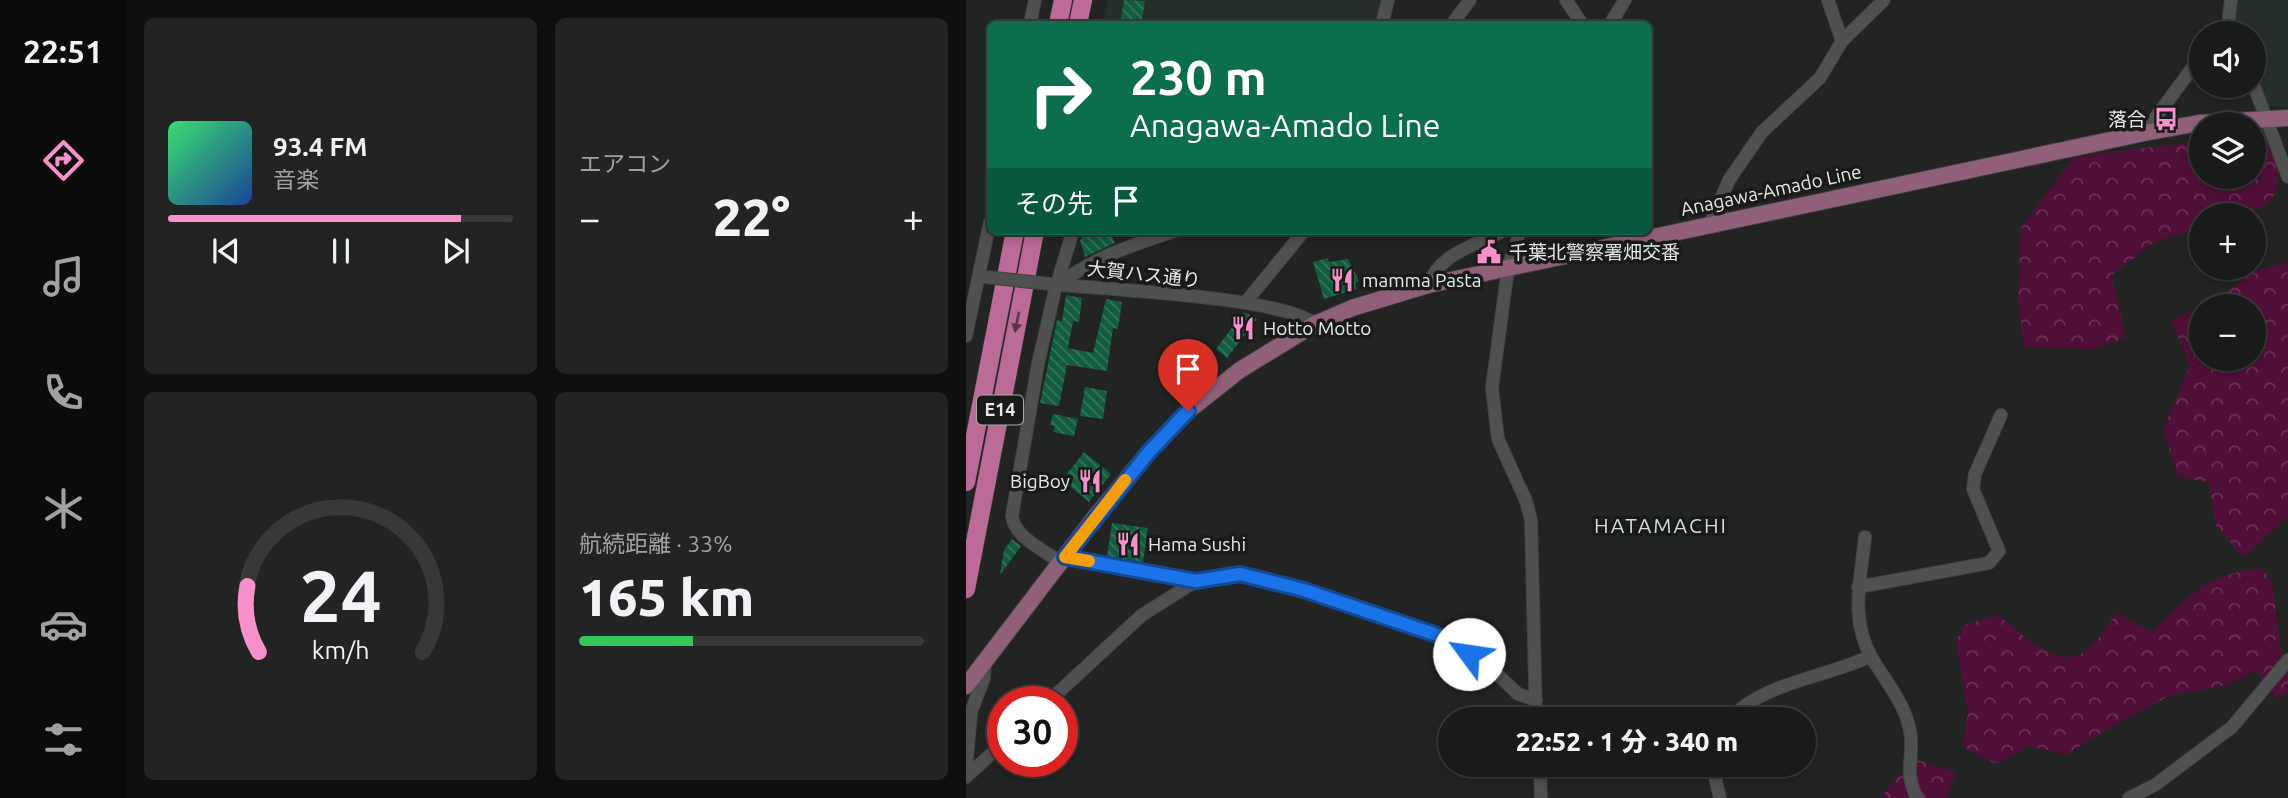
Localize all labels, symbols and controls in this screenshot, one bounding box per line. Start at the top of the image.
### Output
map controls [2189,21,2266,371]
button: sound [2189,21,2266,98]
text: 22:51 [23,33,103,69]
icon: right [1015,49,1106,140]
text: 230 m [1130,49,1267,104]
bus stop icon: 落合 [2152,105,2180,133]
text: Anagawa-Amado Line [1130,107,1440,143]
place label: 落合 [2108,108,2146,130]
button: layers [2189,112,2266,189]
text: 93.4 FM [273,132,367,161]
icon: directions [39,136,88,185]
text: エアコン [579,151,671,176]
street label: Anagawa-Amado Line [1679,160,1863,220]
text: 音楽 [273,167,319,192]
icon: arrive [1107,182,1145,220]
text: 22° [713,188,790,246]
text: その先 [1015,189,1093,218]
text: − [579,197,600,239]
text: + [903,197,924,239]
button: + [2189,203,2266,280]
icon: previous [207,232,245,270]
icon: pause [322,232,360,270]
icon: next [437,232,475,270]
public building icon: 千葉北警察署畑交番 [1475,238,1503,266]
place label: 千葉北警察署畑交番 [1509,241,1680,263]
icon: music [39,252,88,301]
street label: 大賀ハス通り [1086,257,1202,291]
restaurant icon: mamma Pasta [1328,266,1356,294]
place label: mamma Pasta [1362,269,1481,291]
button: − [2189,294,2266,371]
one-way arrow [1011,311,1022,333]
restaurant icon: Hotto Motto [1229,314,1257,342]
place label: Hotto Motto [1263,317,1371,339]
pin [1158,339,1218,411]
icon: arrive [1169,350,1207,388]
icon: phone [39,368,88,417]
road number: E14 [977,396,1023,424]
restaurant icon: BigBoy [1076,467,1104,495]
place label: BigBoy [1010,470,1070,492]
icon: climate [39,484,88,533]
district label: HATAMACHI [1594,513,1728,537]
restaurant icon: Hama Sushi [1114,530,1142,558]
text: 航続距離 · 33% [579,531,732,556]
place label: Hama Sushi [1148,533,1246,555]
text: 24 [299,554,382,636]
text: 165 km [579,568,754,626]
icon: car [39,600,88,649]
position arrow [1432,617,1506,691]
text: km/h [312,636,369,664]
speed limit sign: 30 [987,686,1078,777]
icon: filters [39,715,88,764]
text: 22:52 · 1 分 · 340 m [1516,727,1738,756]

